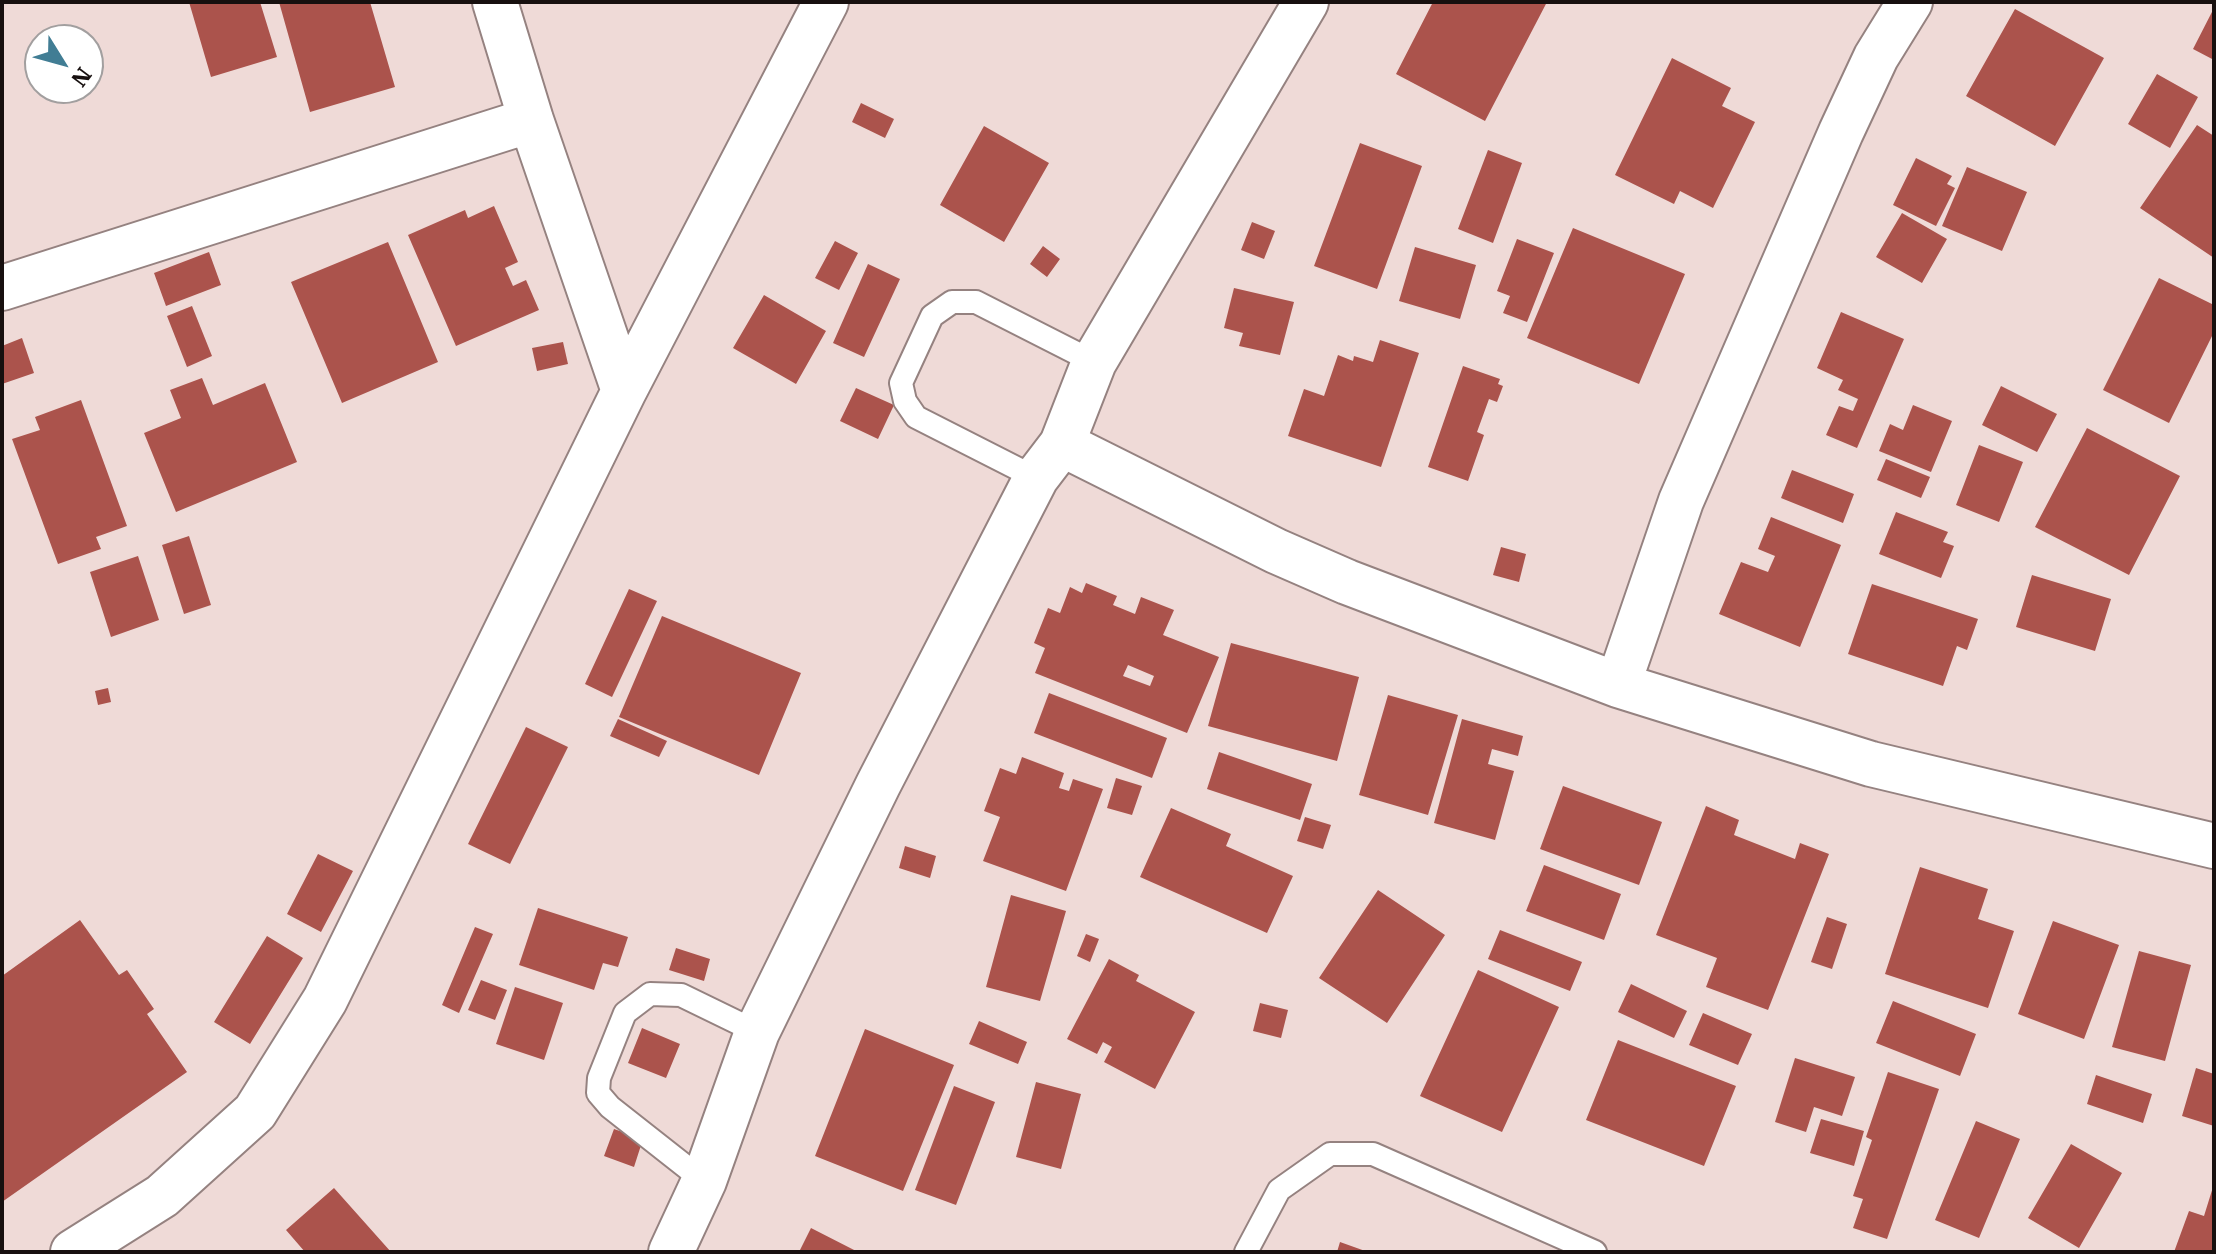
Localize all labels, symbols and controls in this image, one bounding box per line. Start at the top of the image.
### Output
north arrow [24,24,104,104]
text: N [65,62,99,93]

